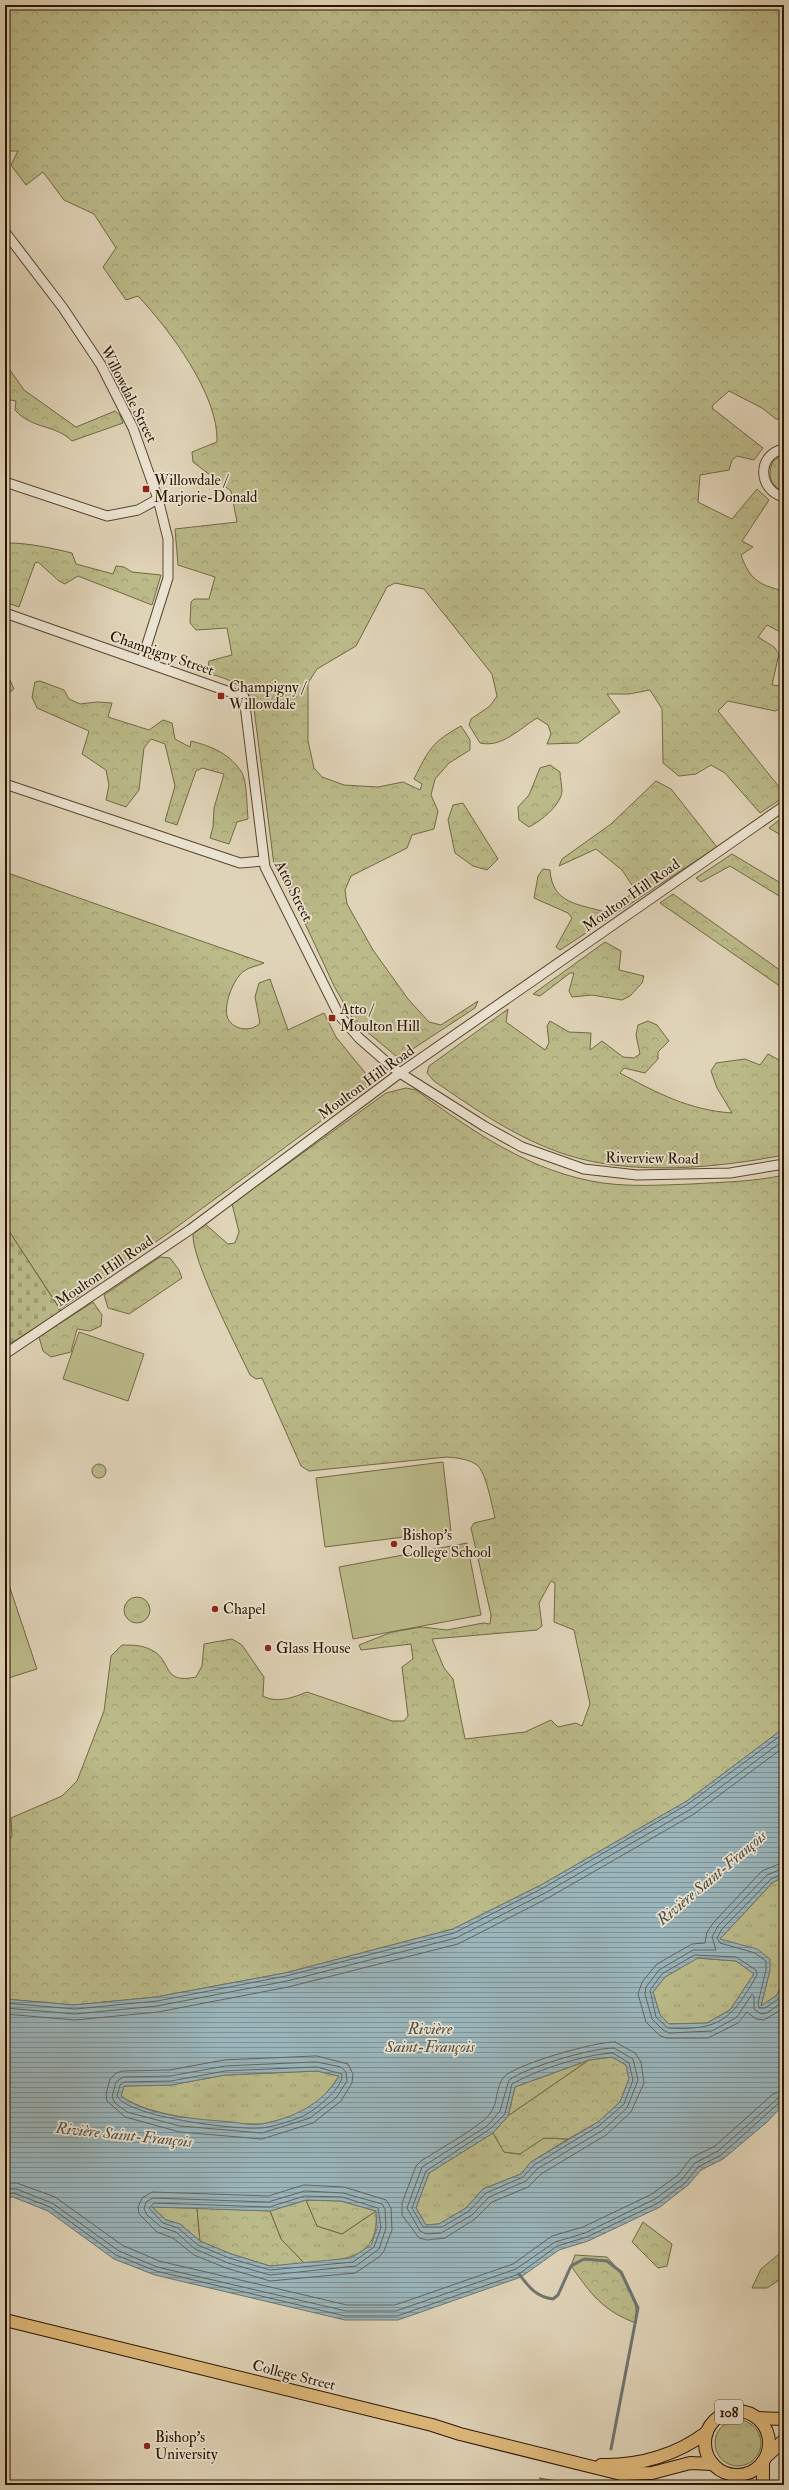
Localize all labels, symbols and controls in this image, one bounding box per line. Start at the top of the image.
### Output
street label: Willowdale Street [96,342,161,446]
place label: Willowdale / Marjorie-Donald [153,471,258,507]
marker: Willowdale / Marjorie-Donald [141,484,151,494]
street label: Champigny Street [107,627,217,681]
place label: Champigny / Willowdale [228,678,308,714]
marker: Champigny / Willowdale [216,691,226,701]
street label: Moulton Hill Road [579,854,684,936]
street label: Atto Street [270,857,317,925]
place label: Atto / Moulton Hill [339,1000,420,1036]
marker: Atto / Moulton Hill [327,1013,337,1023]
street label: Moulton Hill Road [314,1041,419,1124]
street label: Riverview Road [605,1148,699,1169]
street label: Moulton Hill Road [52,1231,158,1311]
place label: Bishop's College School [402,1526,491,1562]
marker: Bishop's College School [389,1539,399,1549]
place label: Chapel [223,1600,266,1620]
marker: Chapel [210,1604,220,1614]
place label: Glass House [276,1639,351,1658]
marker: Glass House [263,1643,273,1653]
water label: Rivière Saint-François [652,1826,771,1930]
water label: Rivière Saint-François [384,2019,475,2057]
water label: Rivière Saint-François [54,2118,194,2152]
street label: College Street [250,2356,338,2395]
road number: 108 [715,2400,743,2424]
place label: Bishop's University [155,2428,218,2464]
marker: Bishop's University [142,2441,152,2451]

